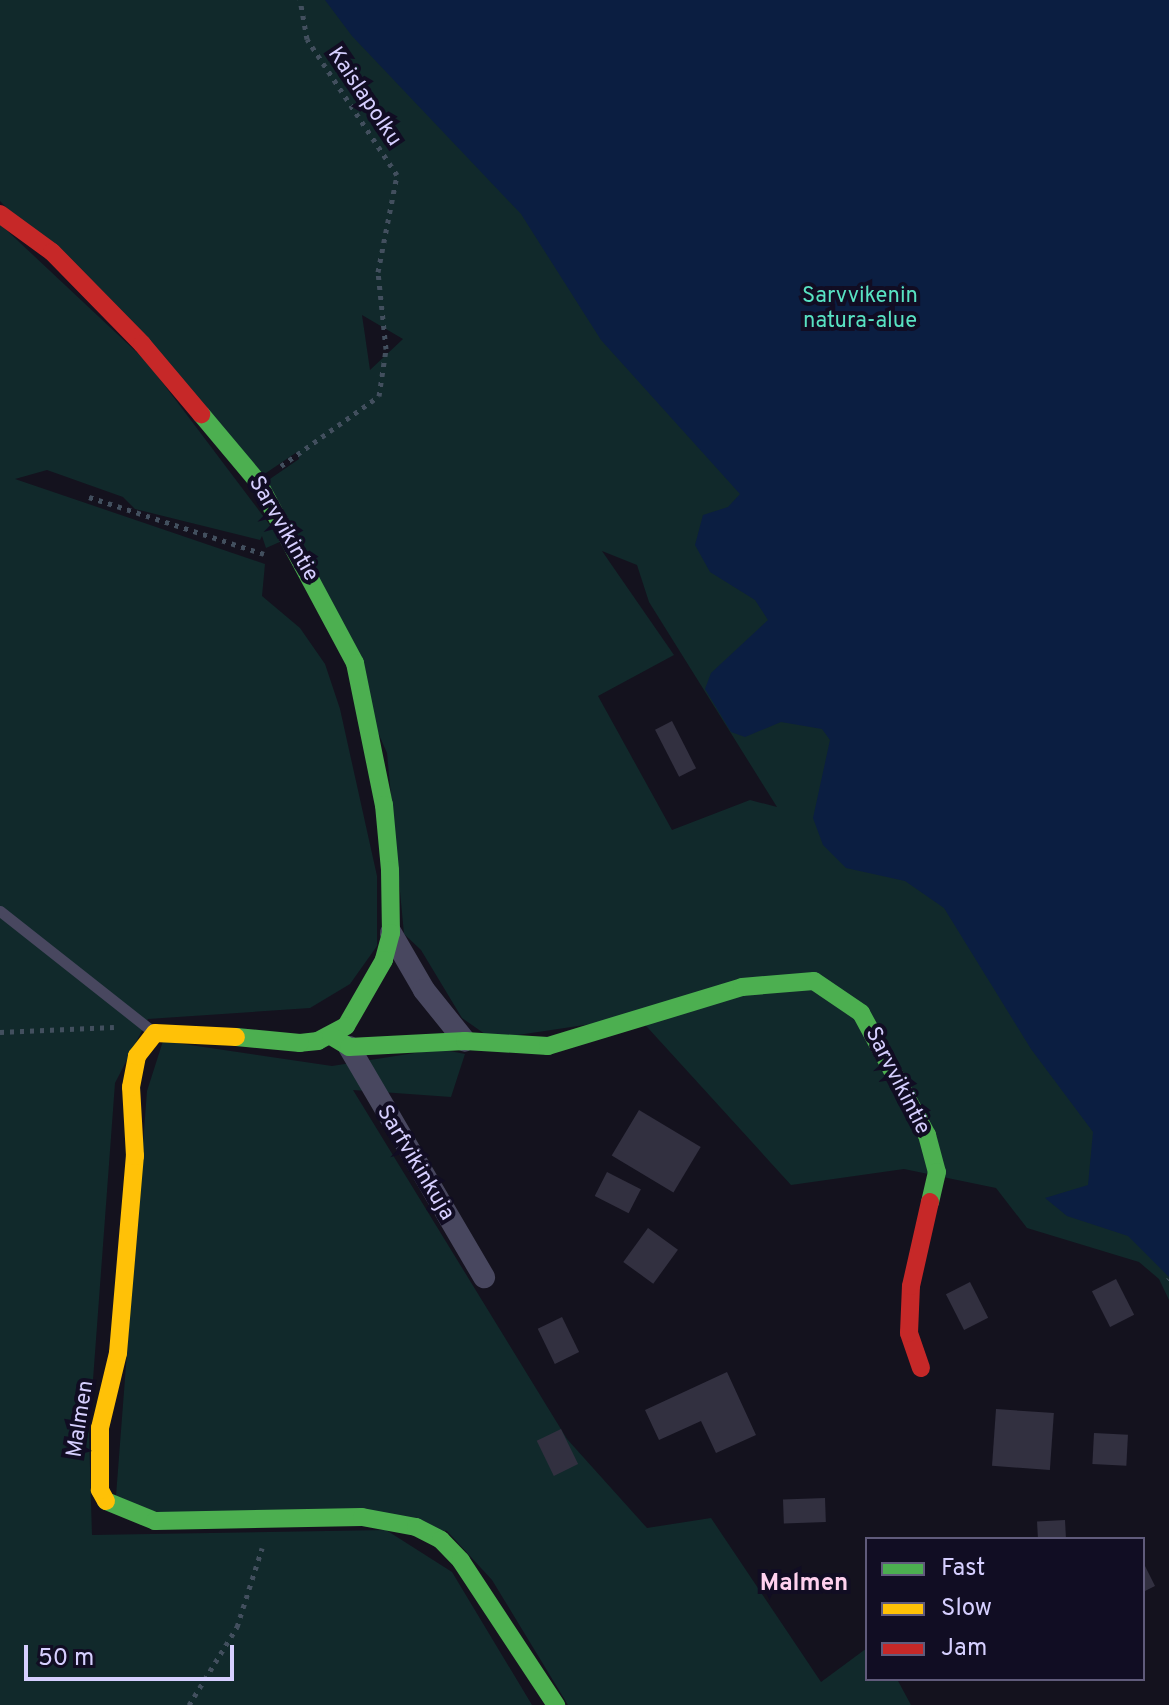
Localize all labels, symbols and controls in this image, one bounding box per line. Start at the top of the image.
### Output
street label: Kaislapolku [321,42,407,152]
park label: Sarvvikenin natura-alue [802,283,918,334]
street label: Sarvvikintie [242,472,324,586]
street label: Sarvvikintie [859,1023,935,1139]
street label: Sarfvikinkuja [370,1101,460,1225]
street label: Malmen [62,1379,100,1459]
legend [865,1537,1145,1681]
text: Fast [941,1554,985,1584]
district label: Malmen [760,1571,848,1599]
text: Slow [941,1594,992,1624]
scale bar [28,1629,238,1679]
text: Jam [941,1634,987,1664]
text: 50 m [38,1644,94,1674]

